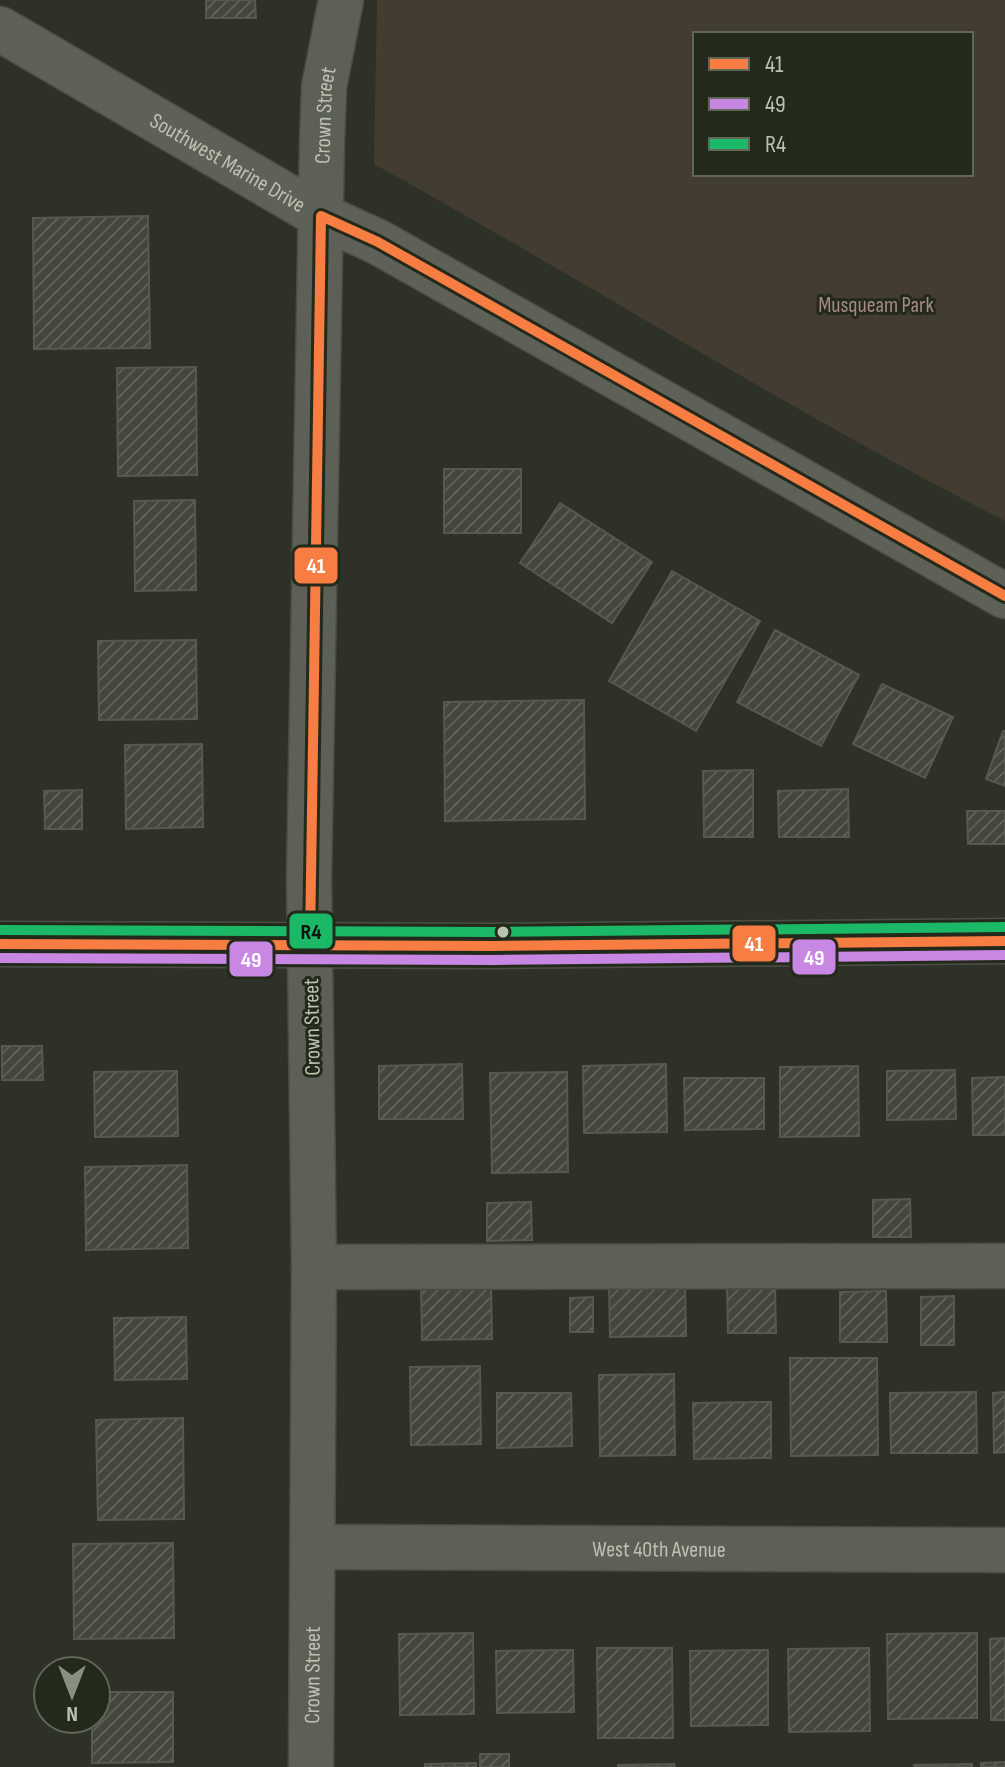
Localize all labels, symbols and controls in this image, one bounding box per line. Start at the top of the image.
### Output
legend [693,32,973,176]
text: 41 [765,50,784,79]
street label: Crown Street [310,64,343,164]
text: 49 [765,90,786,119]
street label: Southwest Marine Drive [145,107,310,219]
text: R4 [765,130,786,159]
park label: Musqueam Park [818,292,934,319]
line badge: 41 [293,546,339,585]
text: 41 [307,553,326,580]
line badge: R4 [288,912,334,950]
text: R4 [301,919,321,946]
unlabelled marker [495,924,511,940]
line badge: 41 [731,924,777,963]
text: 41 [745,931,764,958]
line badge: 49 [791,938,837,976]
line badge: 49 [228,940,274,978]
text: 49 [804,945,824,972]
text: 49 [241,947,261,974]
street label: Crown Street [298,978,327,1076]
street label: West 40th Avenue [592,1536,726,1564]
street label: Crown Street [299,1626,327,1724]
north arrow [32,1655,112,1735]
text: N [66,1700,78,1727]

